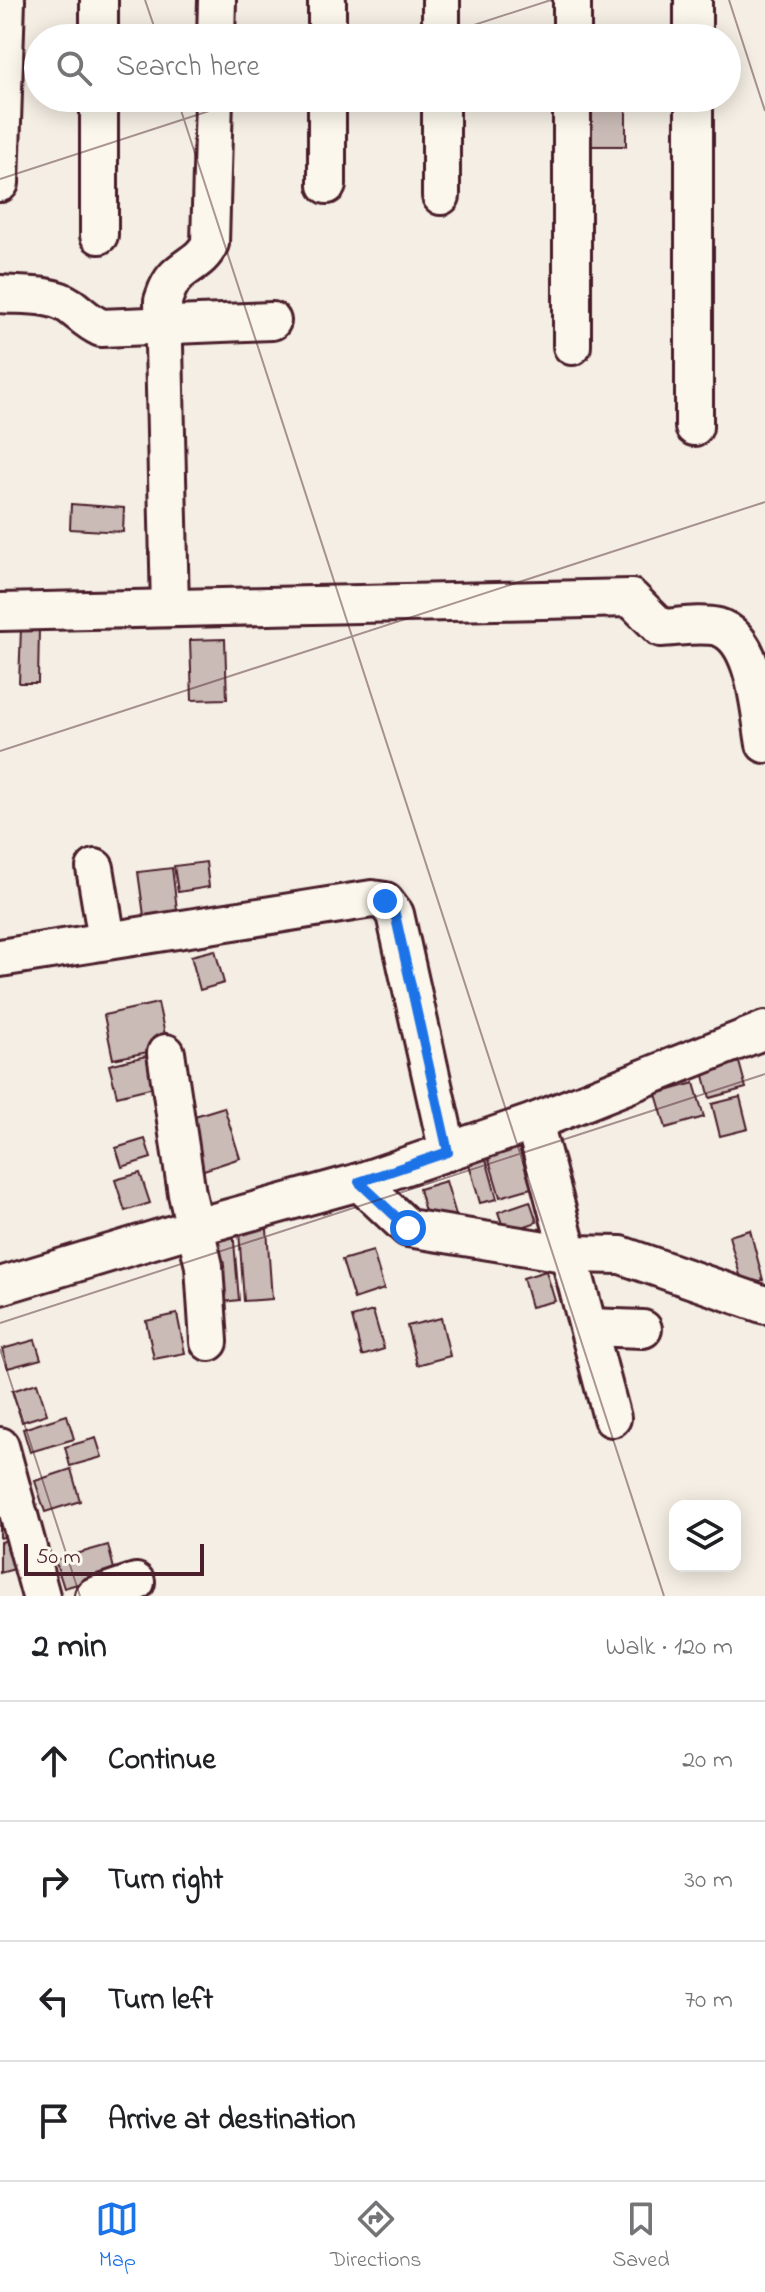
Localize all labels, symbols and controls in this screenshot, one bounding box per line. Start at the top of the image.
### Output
search box [24,24,741,112]
icon: search [52,46,96,90]
text: Search here [116,46,260,90]
route end [367,883,403,919]
route start [390,1210,426,1246]
map controls [669,1500,741,1572]
button: layers [669,1500,741,1572]
scale bar [24,1540,204,1576]
text: 50 m [36,1542,81,1574]
text: 2 min [32,1623,107,1673]
text: Walk · 120 m [605,1629,733,1667]
icon: ahead [32,1739,76,1783]
text: Continue [108,1739,216,1783]
text: 20 m [682,1742,733,1780]
icon: right [32,1859,76,1903]
text: Turn right [108,1859,223,1903]
text: 30 m [684,1862,733,1900]
icon: left [32,1979,76,2023]
text: Turn left [108,1979,213,2023]
text: 70 m [684,1982,733,2020]
icon: arrive [32,2099,76,2143]
text: Arrive at destination [108,2099,356,2143]
tab: Map [95,2197,139,2277]
tab: Directions [330,2197,421,2277]
tab: Saved [612,2197,670,2277]

